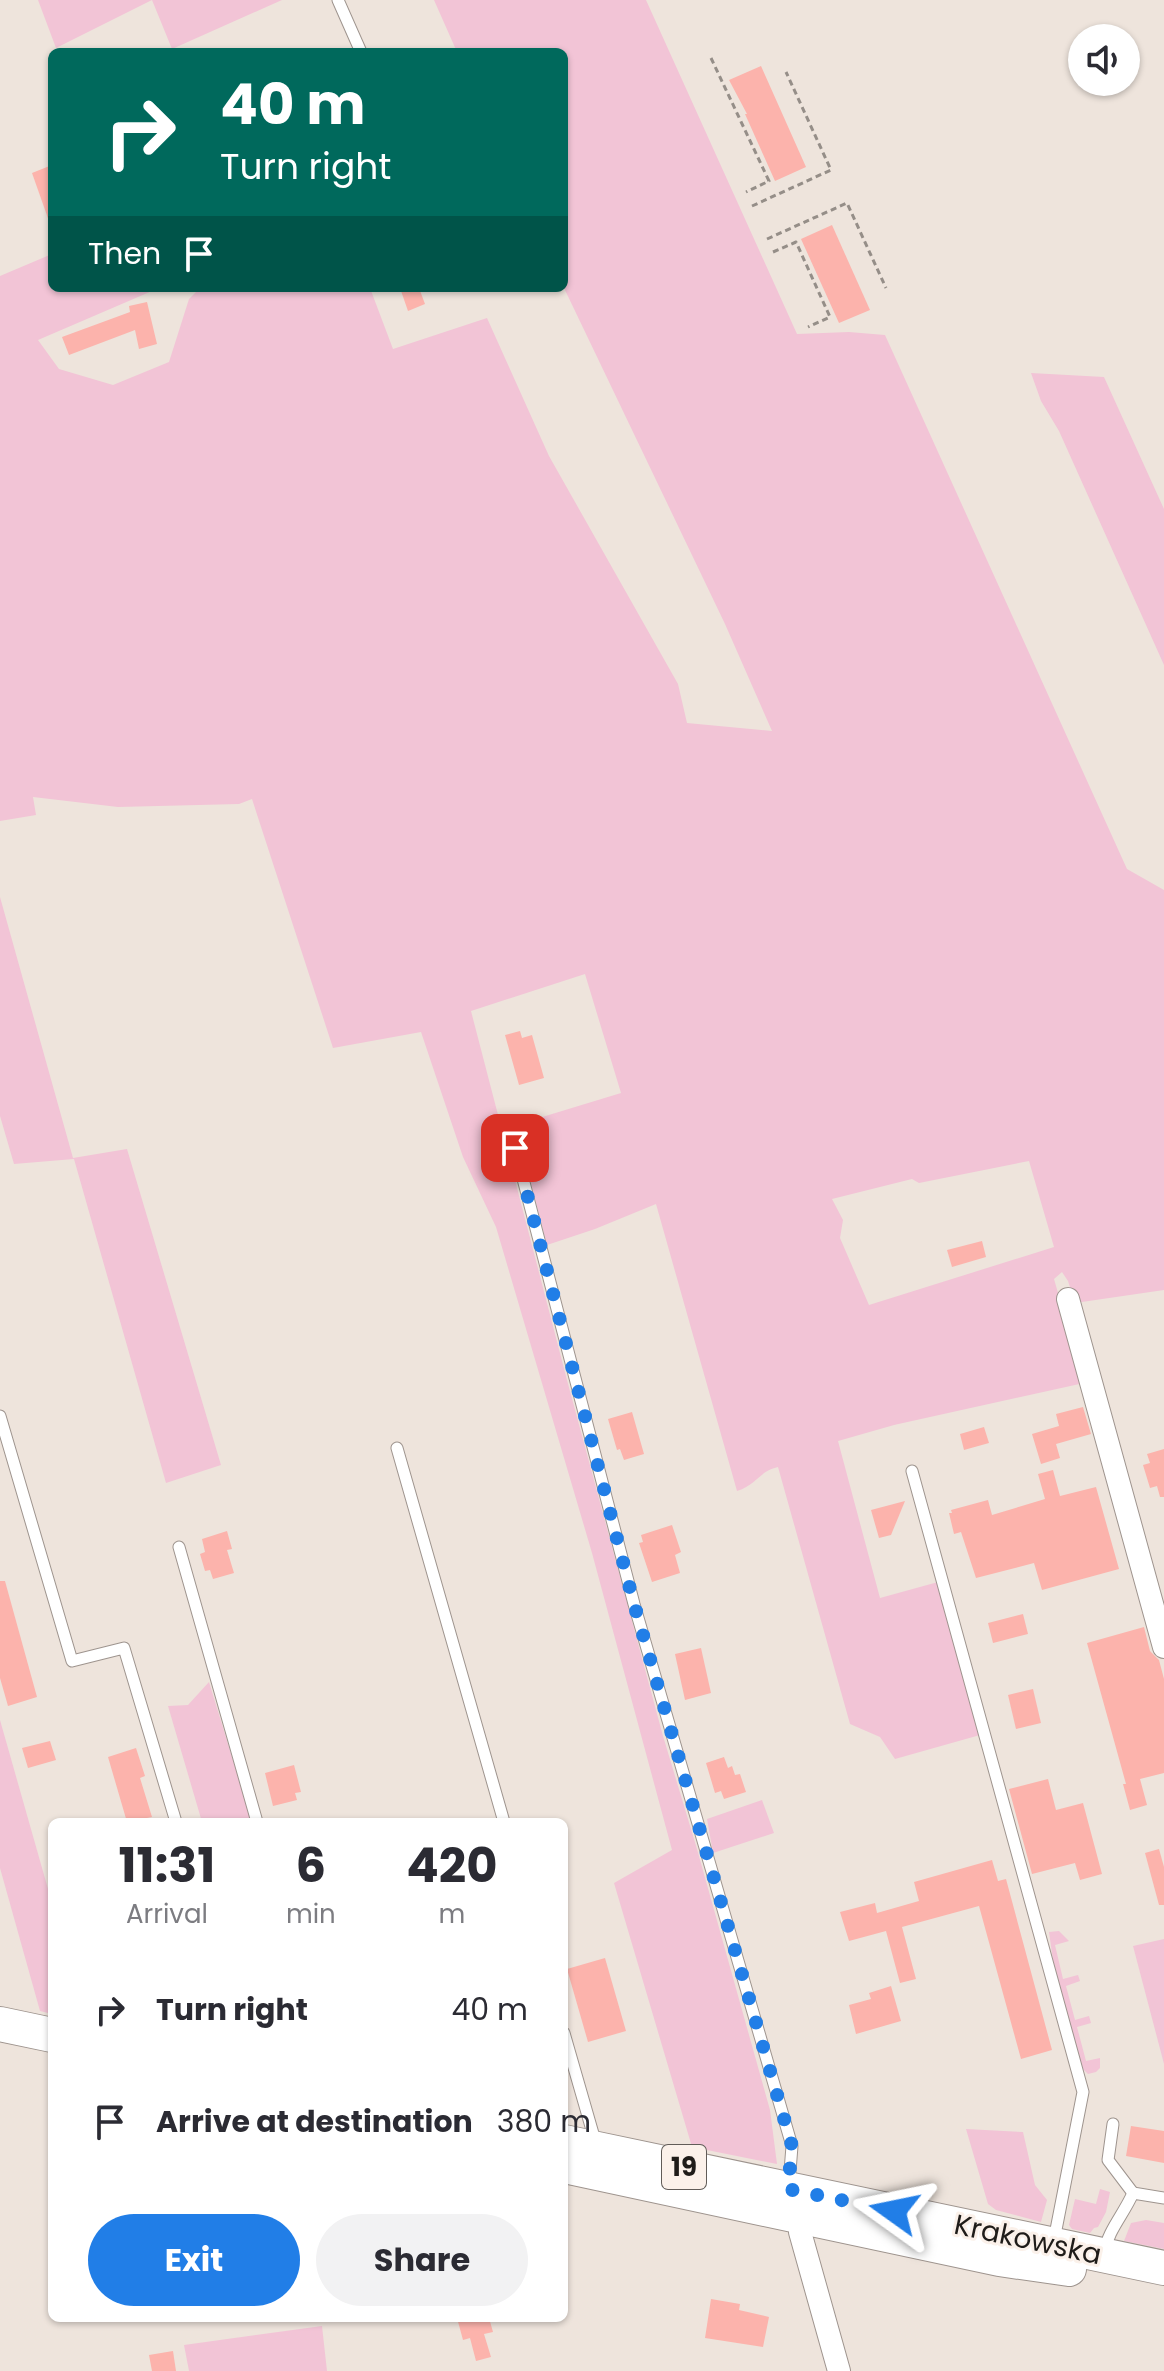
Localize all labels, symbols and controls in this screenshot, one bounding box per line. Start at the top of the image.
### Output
map controls [1068,24,1140,96]
button: sound [1068,24,1140,96]
text: 40 m [220,65,366,144]
icon: right [88,80,192,184]
text: Turn right [220,141,391,192]
text: Then [88,232,161,275]
icon: arrive [177,232,221,276]
pin [481,1114,549,1182]
icon: arrive [493,1126,537,1170]
text: 11:31 [119,1832,215,1899]
text: 6 [296,1832,326,1899]
text: 420 [406,1832,497,1899]
text: Arrival [126,1896,208,1932]
text: min [286,1896,336,1932]
text: m [438,1896,465,1932]
icon: right [88,1988,132,2032]
text: Turn right [156,1988,308,2031]
text: 40 m [451,1988,528,2031]
icon: arrive [88,2100,132,2144]
text: Arrive at destination [156,2100,473,2143]
text: 380 m [497,2100,591,2143]
road number: 19 [662,2145,706,2189]
position arrow [852,2169,936,2253]
street label: Krakowska [951,2205,1105,2274]
button: Exit [88,2214,300,2306]
button: Share [316,2214,528,2306]

